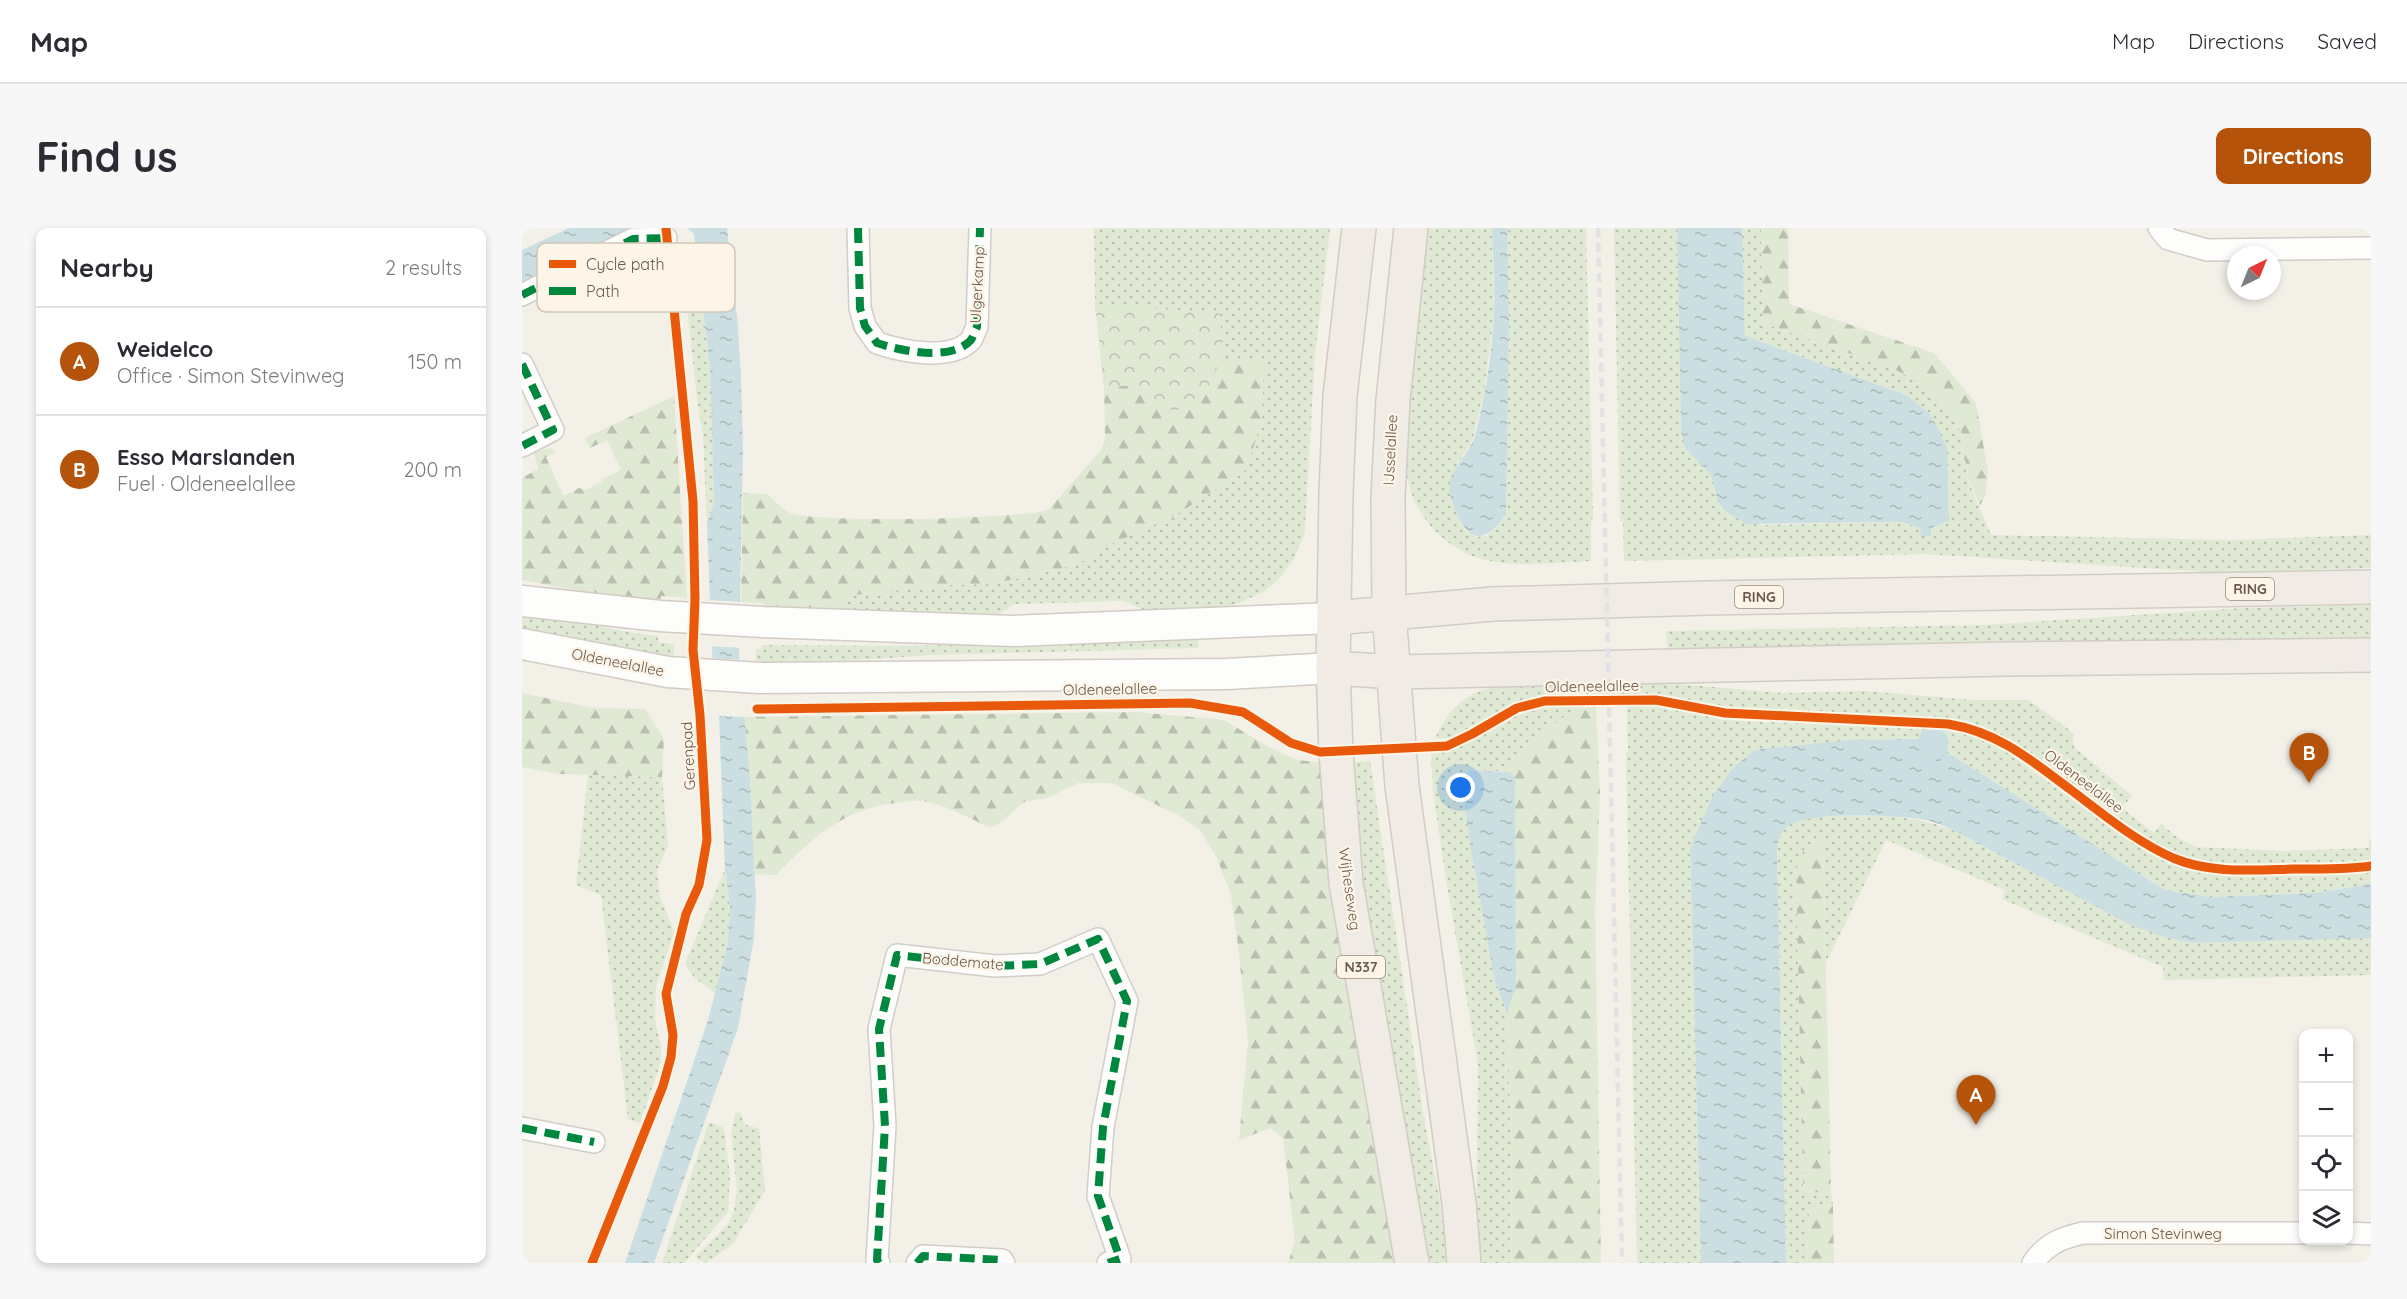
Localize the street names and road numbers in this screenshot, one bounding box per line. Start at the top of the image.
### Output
street label: Ulgerkamp [965,246,989,324]
street label: IJsselallee [1379,414,1401,486]
road number: RING [2226,578,2274,600]
road number: RING [1735,586,1783,608]
street label: Oldeneelallee [570,644,666,680]
street label: Oldeneelallee [1545,676,1639,696]
street label: Oldeneelallee [1063,679,1157,699]
street label: Gerenpad [677,721,699,791]
street label: Oldeneelallee [2041,745,2127,817]
street label: Wijheseweg [1335,846,1365,932]
street label: Boddemate [921,948,1005,974]
road number: N337 [1337,956,1385,978]
street label: Simon Stevinweg [2104,1224,2222,1243]

